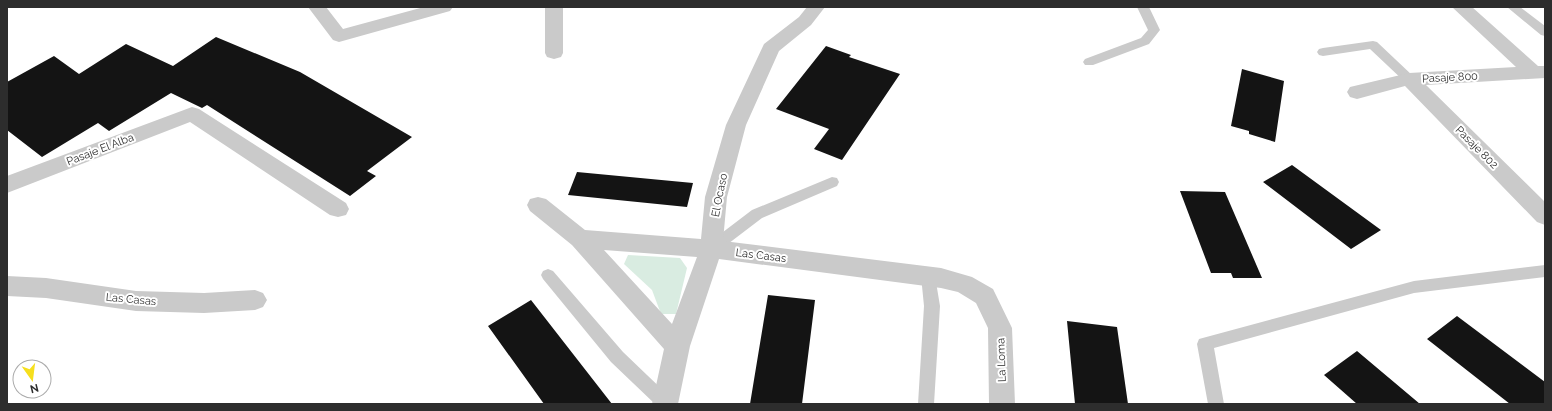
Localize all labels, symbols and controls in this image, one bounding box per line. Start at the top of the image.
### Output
street label: Pasaje 800 [1422,70,1478,85]
street label: Pasaje 802 [1453,123,1501,172]
street label: Pasaje El Alba [65,131,136,168]
street label: El Ocaso [709,172,730,218]
street label: Las Casas [735,246,787,265]
street label: Las Casas [105,291,157,308]
street label: La Loma [994,338,1009,382]
north arrow [12,359,52,399]
text: N [29,381,40,396]

